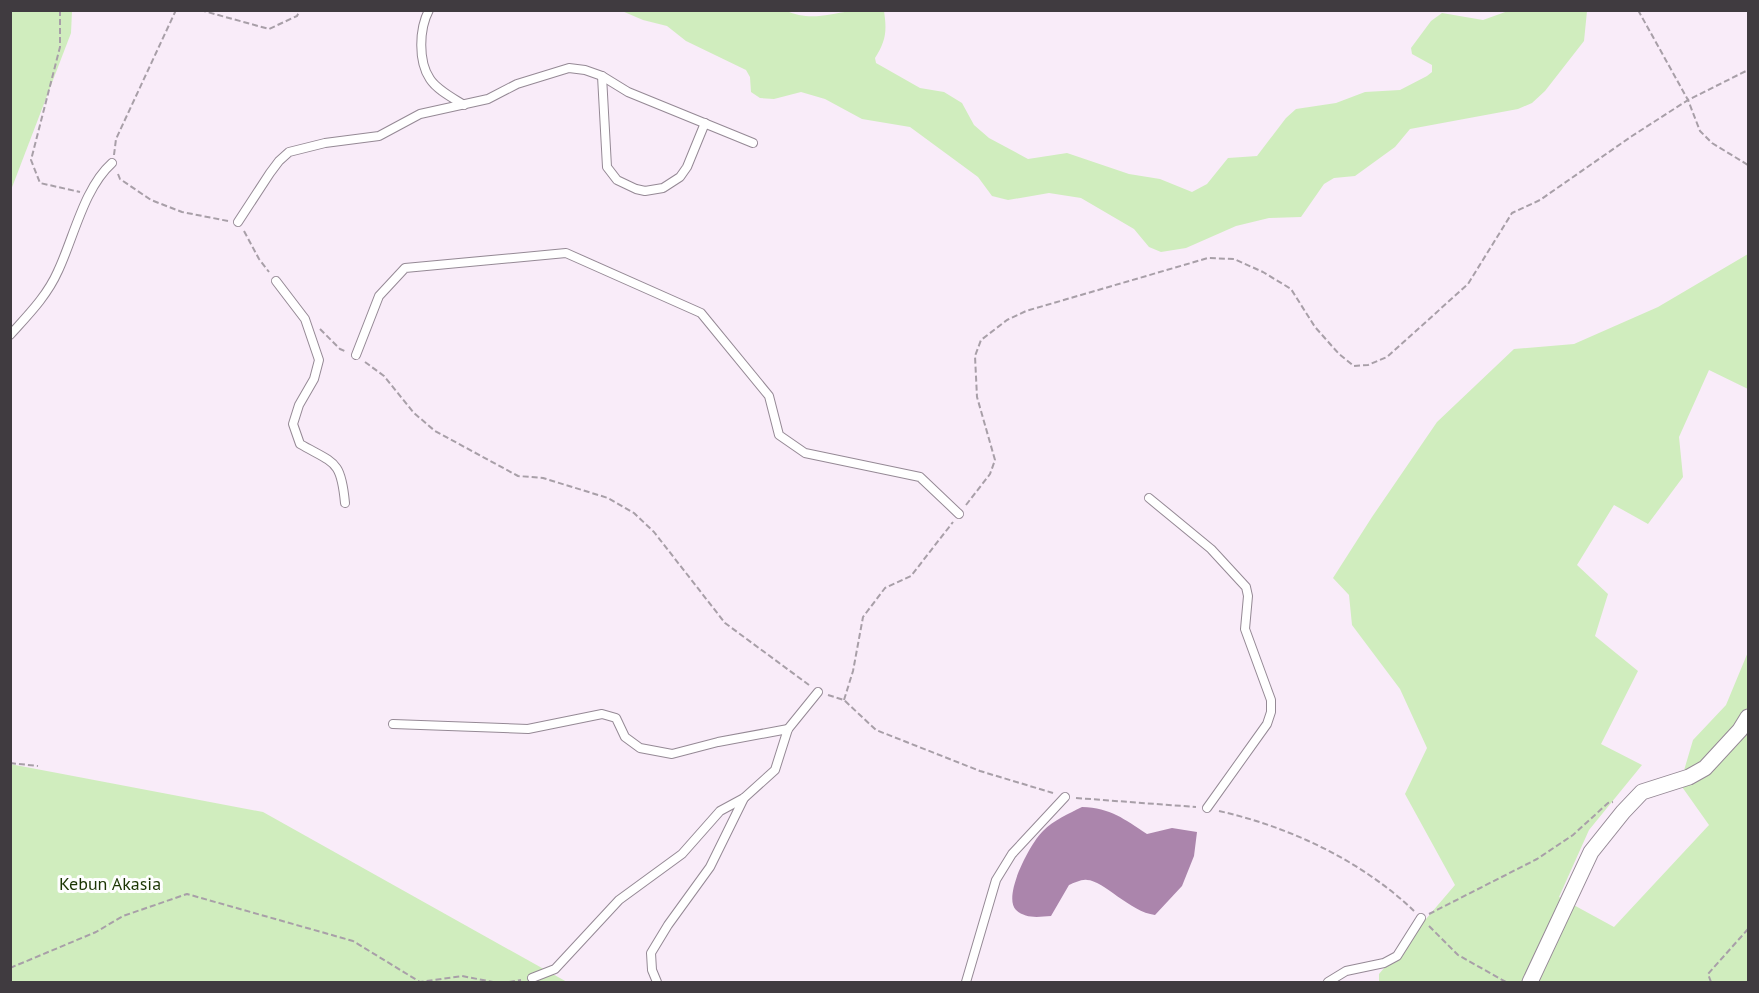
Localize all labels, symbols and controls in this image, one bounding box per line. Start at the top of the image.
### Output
park label: Kebun Akasia [59,872,161,895]

